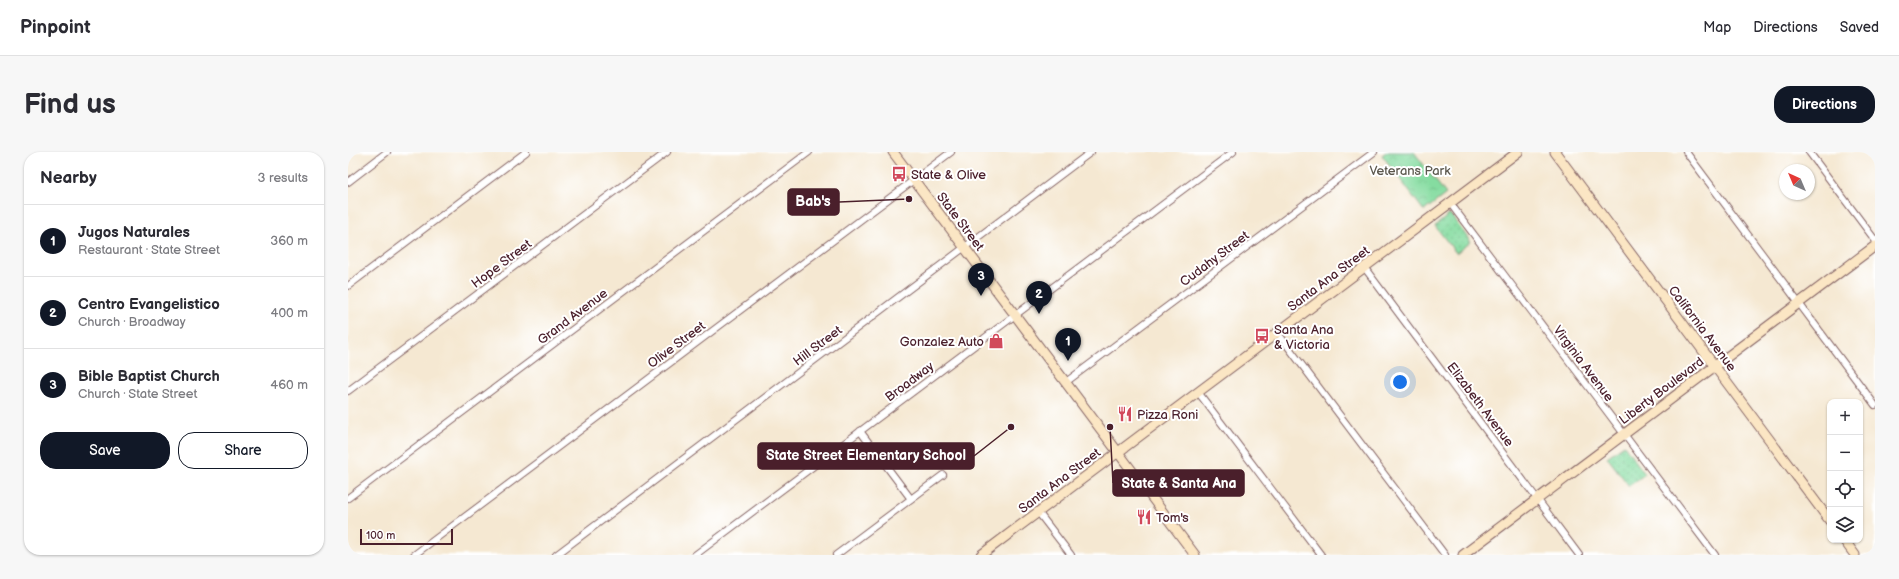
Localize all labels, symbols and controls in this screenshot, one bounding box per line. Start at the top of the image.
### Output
text: Pinpoint [20,16,91,39]
text: Map [1703,19,1731,36]
text: Directions [1753,19,1818,36]
text: Saved [1840,19,1879,36]
button: Directions [1774,86,1875,123]
text: Find us [24,88,116,121]
park label: Veterans Park [1369,163,1451,179]
north arrow [1779,164,1815,200]
bus stop icon: State & Olive [890,165,908,183]
place label: State & Olive [911,167,986,183]
text: Nearby [40,168,97,188]
text: 3 results [257,170,308,186]
callout: Bab's [788,189,839,215]
street label: State Street [933,189,987,254]
text: Bab's [795,193,831,210]
text: Jugos Naturales [78,223,190,242]
street label: Cudahy Street [1177,228,1252,290]
text: 1 [50,233,56,249]
text: 360 m [270,233,308,249]
street label: Hope Street [468,236,535,292]
text: Restaurant · State Street [78,242,220,258]
street label: Santa Ana Street [1284,243,1373,315]
pin: 3 [968,263,994,296]
pin: 2 [1026,281,1052,314]
street label: California Avenue [1665,283,1740,375]
street label: Grand Avenue [534,285,611,348]
text: Centro Evangelistico [78,295,220,314]
text: 2 [49,305,57,321]
text: 400 m [271,305,308,321]
text: Church · Broadway [78,314,186,330]
street label: Olive Street [645,318,709,372]
street label: Hill Street [790,322,845,369]
place label: Santa Ana & Victoria [1274,322,1334,353]
street label: Virginia Avenue [1549,322,1617,405]
bus stop icon: Santa Ana & Victoria [1253,327,1271,345]
pin: 1 [1055,328,1081,361]
shop icon: Gonzalez Auto [987,332,1005,350]
place label: Gonzalez Auto [900,334,984,350]
street label: Liberty Boulevard [1616,354,1707,428]
street label: Broadway [882,358,937,405]
street label: Elizabeth Avenue [1443,359,1517,450]
text: Bible Baptist Church [78,367,220,386]
your location [1390,372,1410,392]
text: 3 [49,377,57,393]
text: 460 m [270,377,308,393]
text: Church · State Street [78,386,197,402]
map controls [1827,399,1863,543]
button: + [1827,399,1863,435]
restaurant icon: Pizza Roni [1116,405,1134,423]
place label: Pizza Roni [1137,407,1198,423]
button: Save [40,432,170,469]
button: Share [178,432,308,469]
button: − [1827,435,1863,471]
callout: State Street Elementary School [758,443,974,469]
street label: Santa Ana Street [1015,445,1104,517]
text: State Street Elementary School [766,447,966,464]
callout: State & Santa Ana [1113,470,1244,496]
button: locate [1827,471,1863,507]
text: State & Santa Ana [1121,475,1237,492]
button: layers [1827,507,1863,543]
restaurant icon: Tom's [1135,508,1153,526]
place label: Tom's [1156,510,1189,526]
scale bar [360,527,453,546]
text: 100 m [366,529,395,542]

